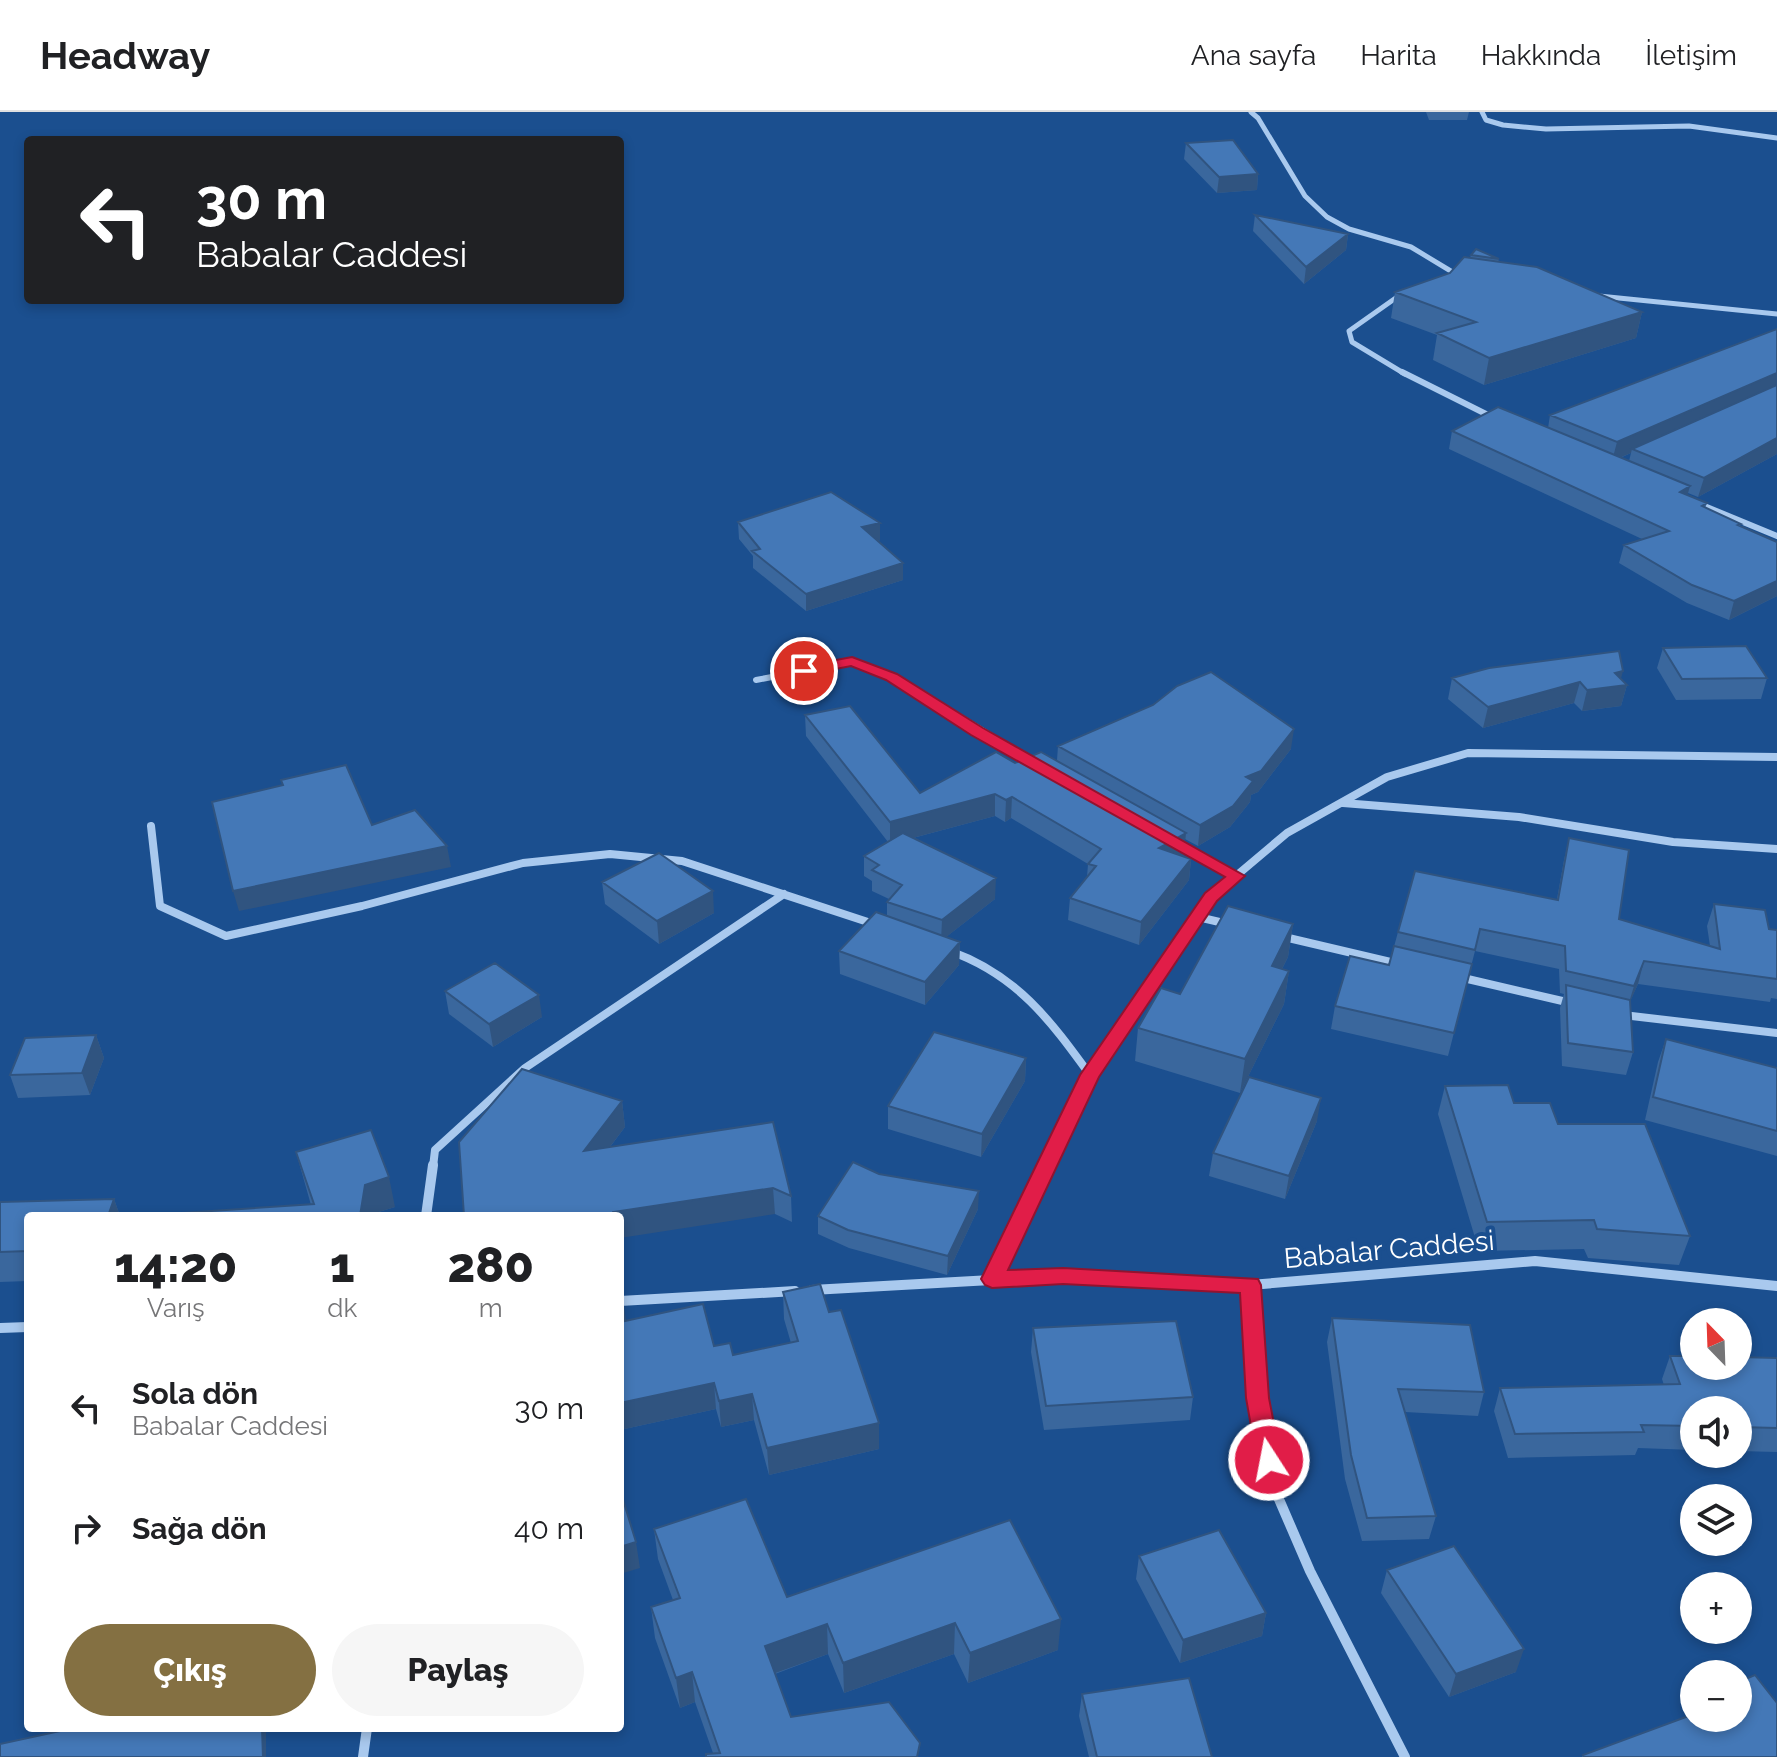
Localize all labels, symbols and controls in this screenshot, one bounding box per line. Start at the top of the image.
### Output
text: Headway [40,33,210,78]
text: Ana sayfa [1191,39,1316,72]
text: Harita [1360,39,1437,72]
text: Hakkında [1481,39,1601,72]
text: İletişim [1645,39,1737,72]
text: 30 m [196,166,327,232]
icon: left [64,168,168,272]
text: Babalar Caddesi [196,233,467,275]
pin [770,637,838,705]
icon: arrive [782,649,826,693]
street label: Babalar Caddesi [1282,1224,1496,1275]
text: 14:20 [114,1237,237,1293]
text: 1 [330,1237,355,1293]
text: 280 [447,1237,534,1293]
text: Varış [147,1293,205,1323]
text: dk [327,1293,357,1323]
text: m [479,1293,503,1323]
north arrow [1680,1308,1752,1380]
map controls [1680,1308,1752,1732]
text: Sola dön [132,1376,258,1411]
icon: left [64,1386,108,1430]
text: 30 m [514,1391,584,1426]
button: sound [1680,1396,1752,1468]
text: Babalar Caddesi [132,1411,328,1441]
position arrow [1227,1418,1311,1502]
button: layers [1680,1484,1752,1556]
icon: right [64,1506,108,1550]
text: Sağa dön [132,1511,267,1546]
text: 40 m [514,1511,584,1546]
button: + [1680,1572,1752,1644]
button: Çıkış [64,1624,316,1716]
button: Paylaş [332,1624,584,1716]
button: − [1680,1660,1752,1732]

